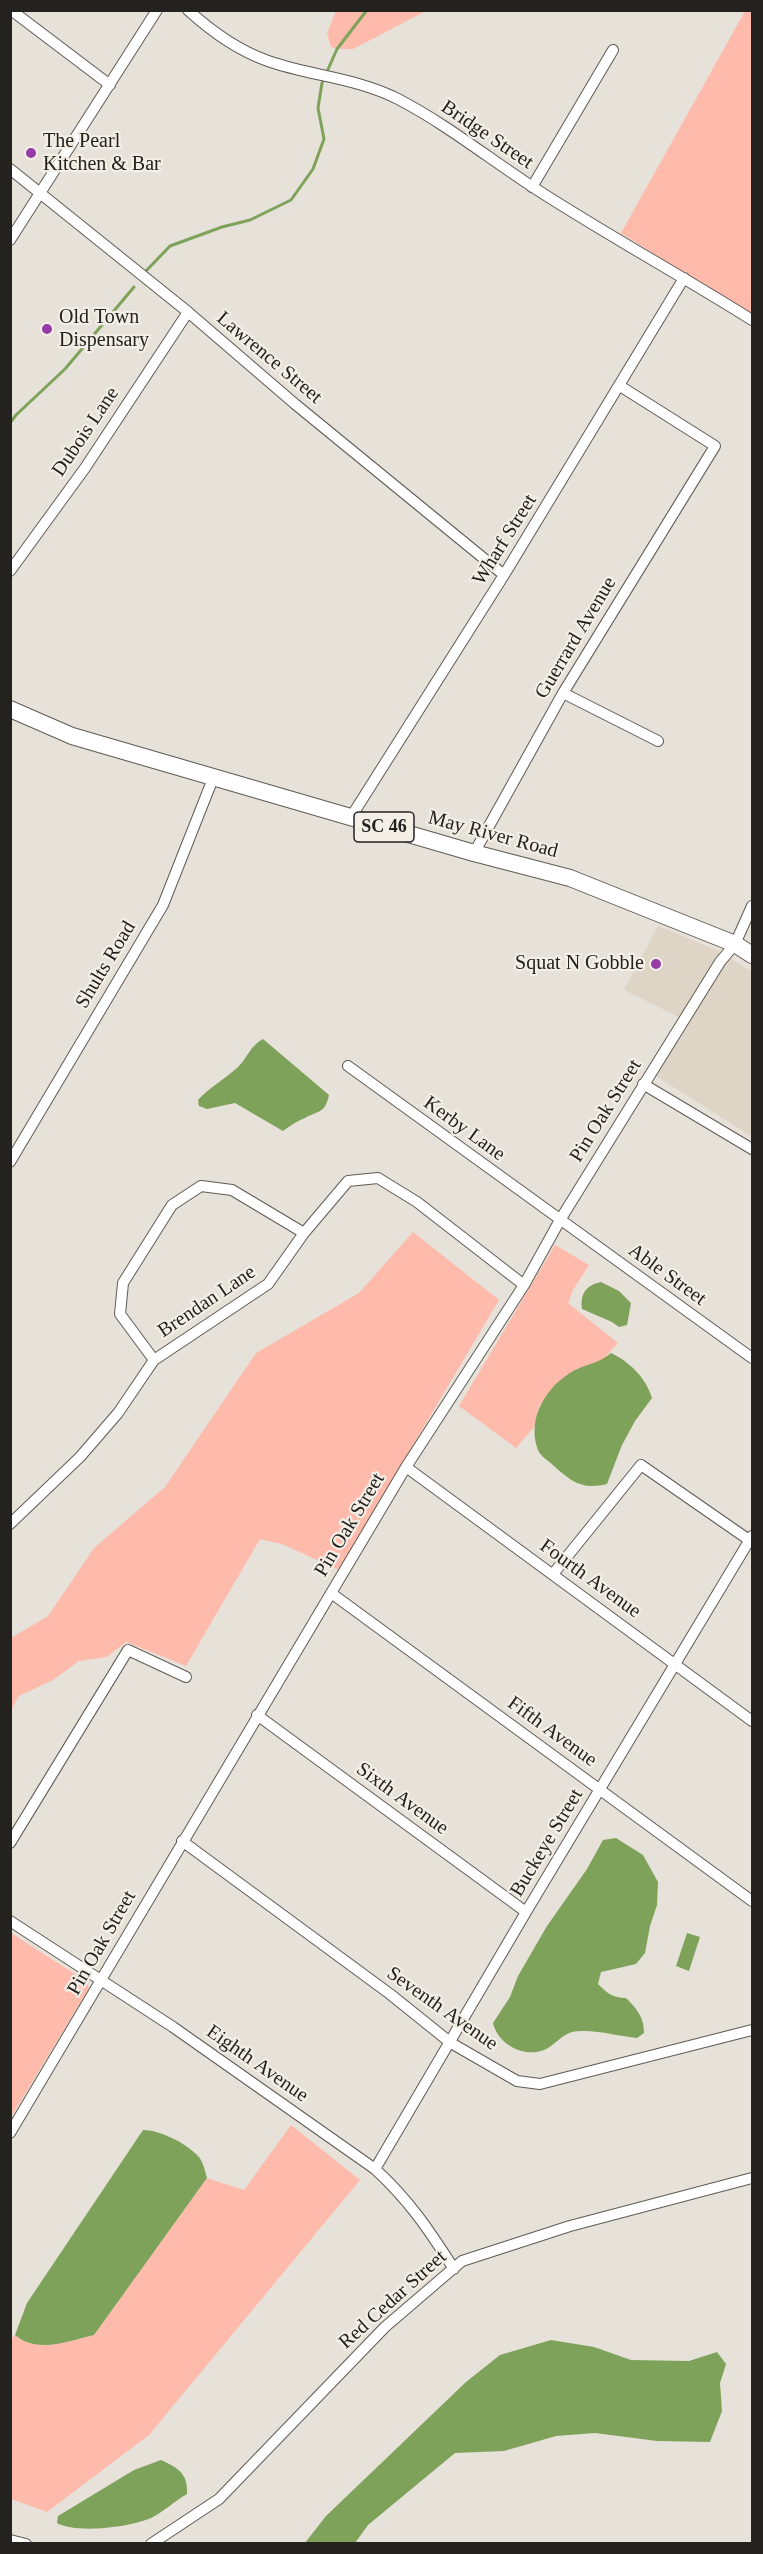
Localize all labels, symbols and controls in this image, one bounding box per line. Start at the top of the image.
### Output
street label: Bridge Street [436,95,538,175]
place label: The Pearl Kitchen & Bar [43,130,161,177]
marker: The Pearl Kitchen & Bar [24,146,38,160]
place label: Old Town Dispensary [59,306,149,353]
street label: Lawrence Street [211,307,327,409]
marker: Old Town Dispensary [40,322,54,336]
street label: Dubois Lane [47,383,125,481]
street label: Wharf Street [468,490,542,590]
street label: Guerrard Avenue [530,573,622,703]
street label: May River Road [426,806,560,864]
road number: SC 46 [354,812,414,842]
street label: Shults Road [71,917,141,1013]
place label: Squat N Gobble [515,952,644,976]
marker: Squat N Gobble [649,957,663,971]
street label: Pin Oak Street [565,1055,647,1167]
street label: Kerby Lane [419,1091,509,1167]
street label: Able Street [623,1239,711,1311]
street label: Brendan Lane [154,1261,260,1343]
street label: Pin Oak Street [310,1469,390,1581]
street label: Fourth Avenue [535,1534,645,1624]
street label: Fifth Avenue [503,1692,601,1772]
street label: Sixth Avenue [351,1758,453,1840]
street label: Buckeye Street [505,1785,589,1901]
street label: Pin Oak Street [62,1886,142,2000]
street label: Seventh Avenue [382,1962,502,2056]
street label: Eighth Avenue [201,2020,313,2108]
street label: Red Cedar Street [334,2245,452,2355]

